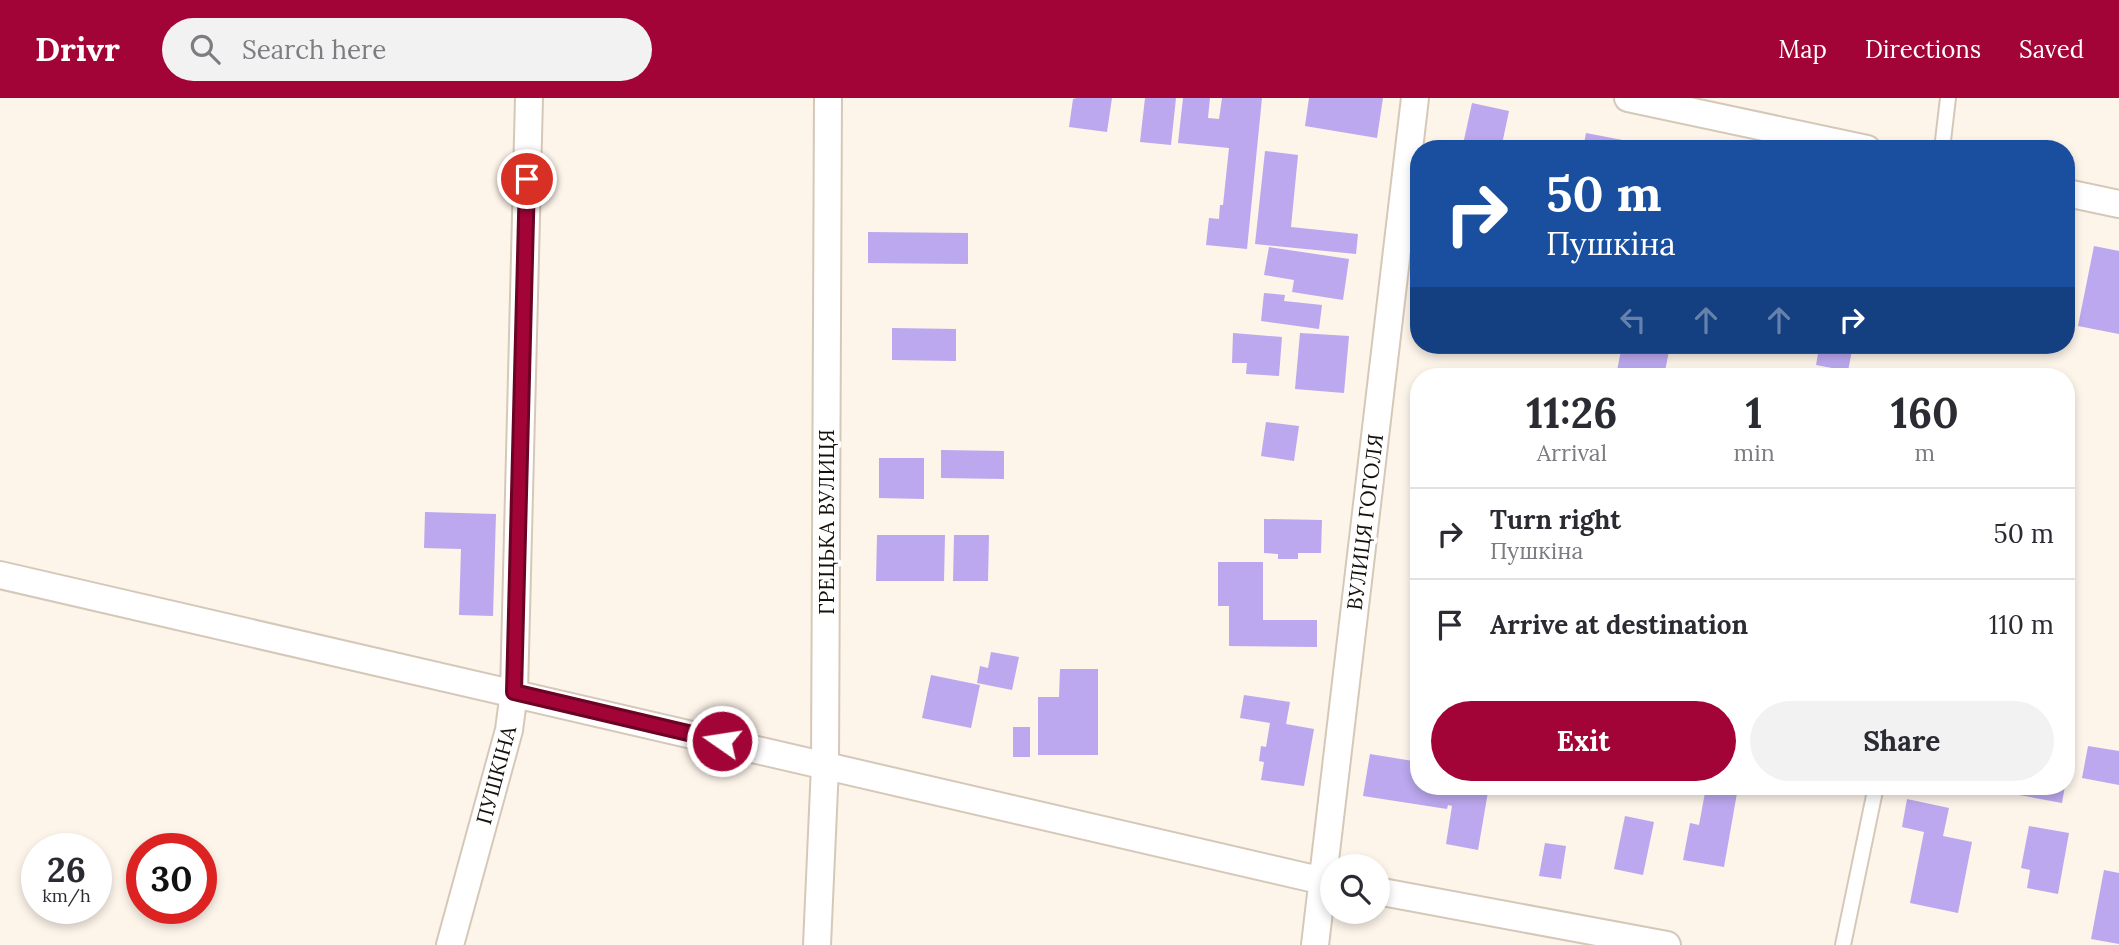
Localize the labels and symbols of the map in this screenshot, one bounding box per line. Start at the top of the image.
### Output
pin [497,149,557,209]
street label: ГРЕЦЬКА ВУЛИЦЯ [813,429,840,615]
street label: ВУЛИЦЯ ГОГОЛЯ [1341,432,1389,612]
position arrow [685,704,759,778]
street label: ПУШКІНА [470,722,522,827]
speed limit sign: 30 [126,833,217,924]

